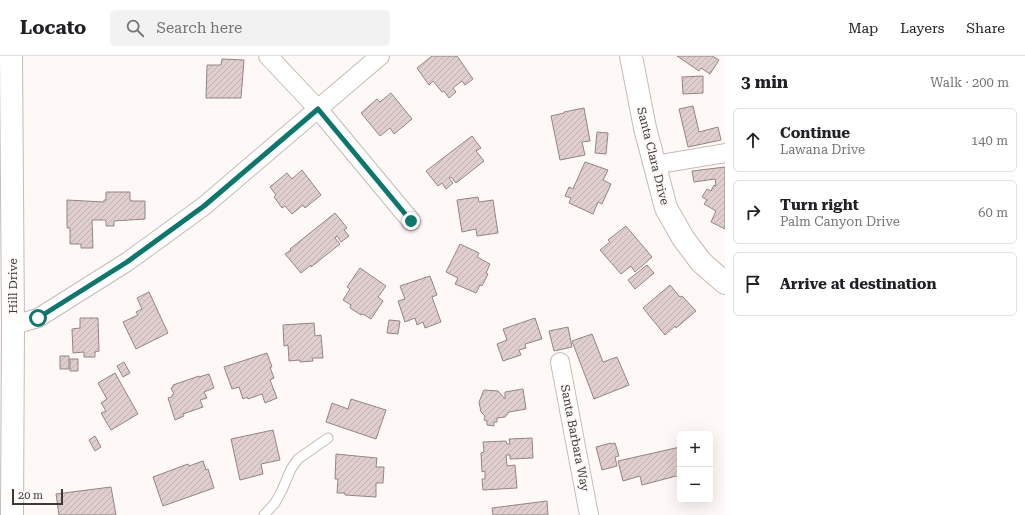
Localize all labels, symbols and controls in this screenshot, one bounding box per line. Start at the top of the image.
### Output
search box [110,10,390,46]
text: Locato [20,16,86,39]
icon: search [124,17,146,39]
text: Search here [156,19,242,37]
text: Map [848,20,878,36]
text: Layers [900,20,944,36]
text: Share [966,20,1005,36]
text: 3 min [741,72,788,92]
text: Walk · 200 m [930,75,1009,90]
street label: Santa Clara Drive [634,106,672,207]
text: Continue [780,124,850,142]
icon: ahead [742,129,764,151]
text: 140 m [971,133,1008,148]
text: Lawana Drive [780,142,865,157]
text: Turn right [780,196,859,214]
icon: right [742,201,764,223]
text: 60 m [978,205,1008,220]
route end [402,212,420,230]
text: Palm Canyon Drive [780,214,900,229]
street label: Hill Drive [6,258,20,314]
icon: arrive [742,273,764,295]
text: Arrive at destination [780,275,936,293]
route start [29,309,47,327]
street label: Santa Barbara Way [558,383,592,494]
map controls [677,431,713,503]
button: + [677,431,713,467]
button: − [677,467,713,503]
scale bar [12,487,63,506]
text: 20 m [18,489,43,502]

